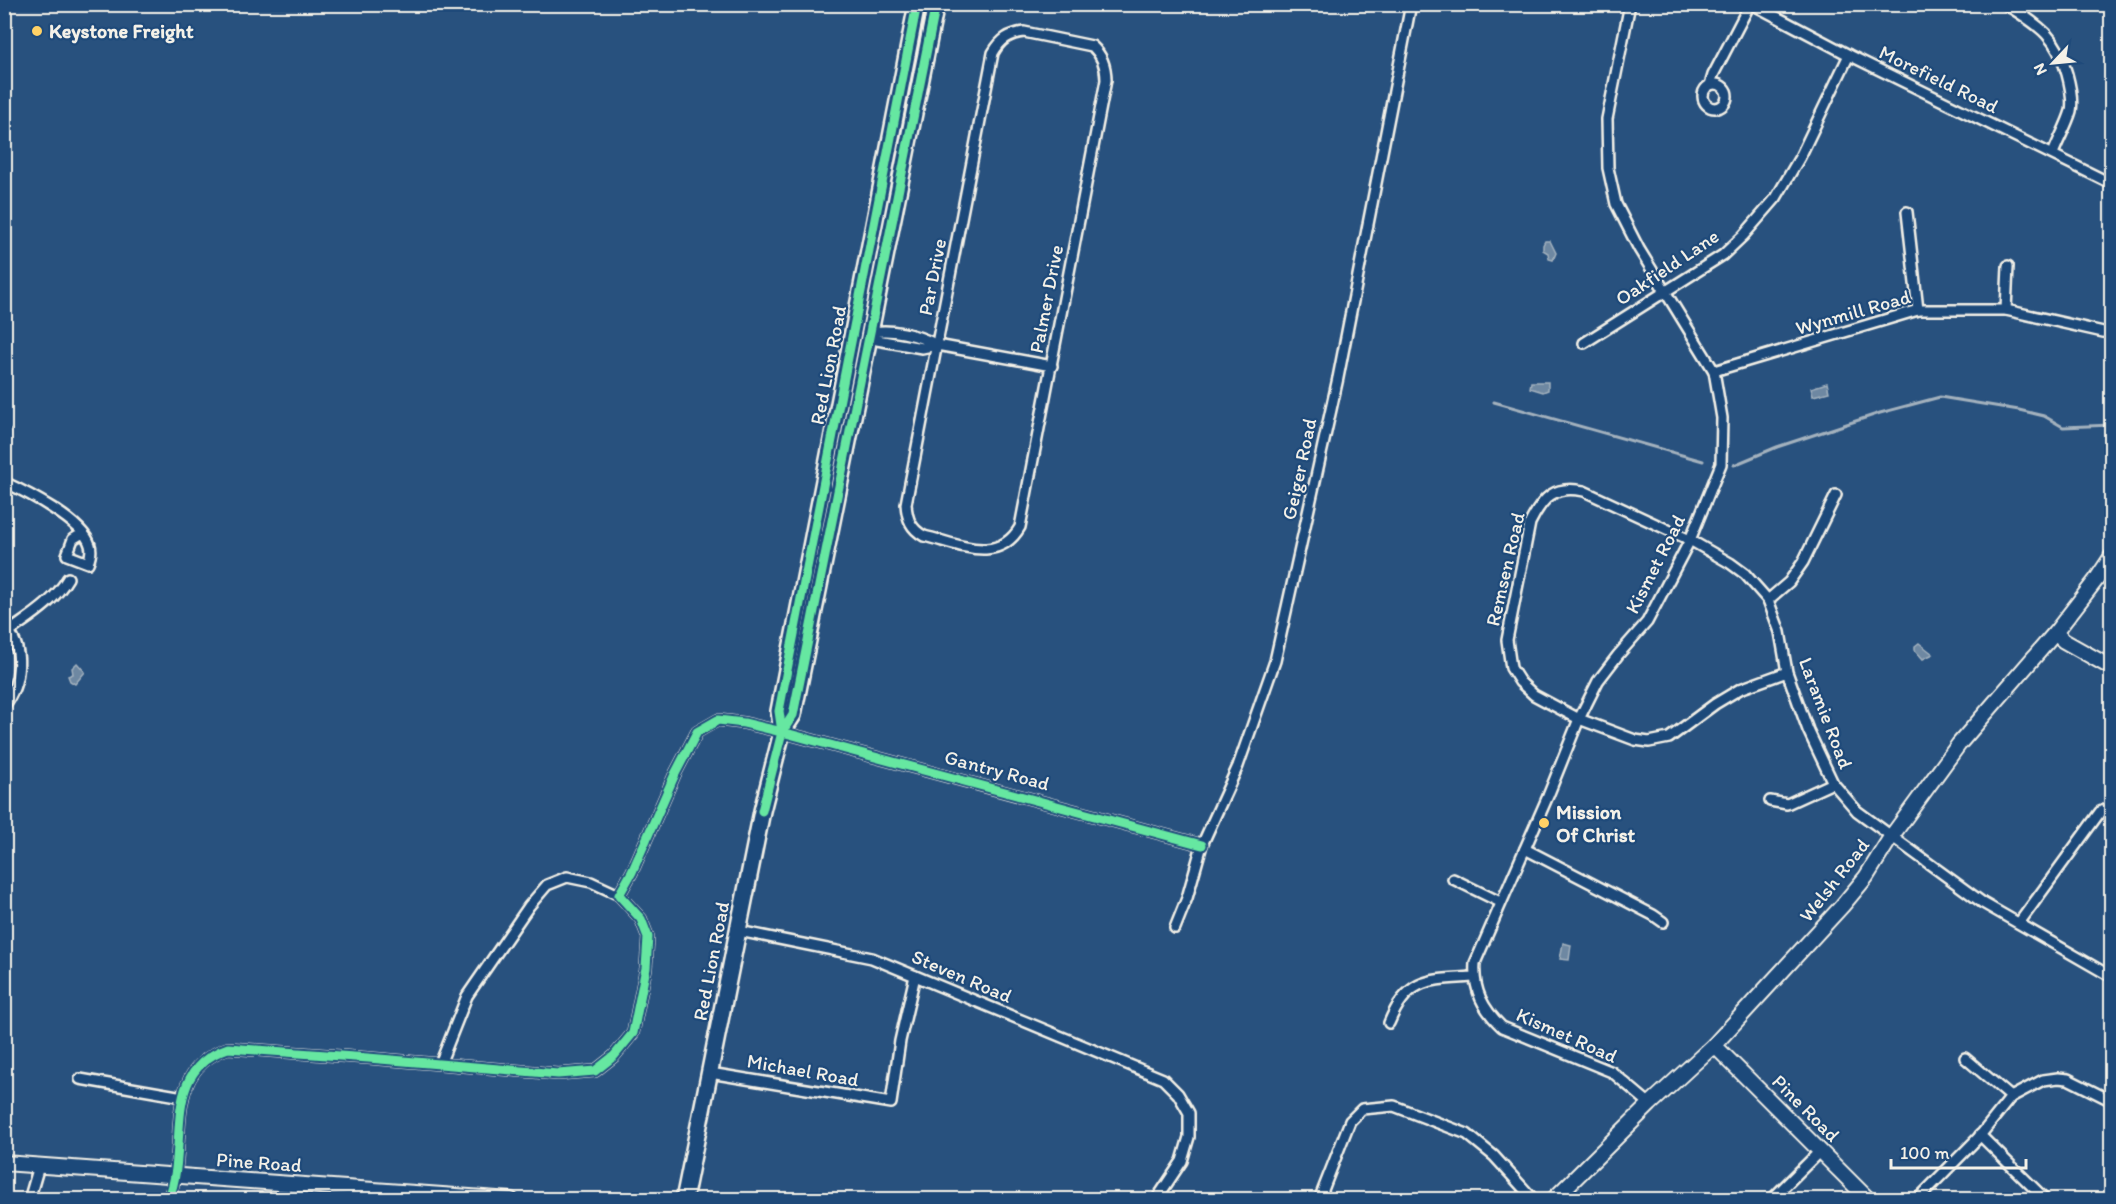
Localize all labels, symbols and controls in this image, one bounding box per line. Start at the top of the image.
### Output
place label: Keystone Freight [49,19,194,44]
marker: Keystone Freight [30,24,44,38]
north arrow [2023,33,2083,93]
street label: Morefield Road [1875,40,2003,118]
text: N [2029,60,2051,78]
street label: Oakfield Lane [1611,224,1723,310]
street label: Par Drive [913,236,951,318]
street label: Palmer Drive [1024,243,1068,355]
street label: Wynmill Road [1793,284,1913,340]
street label: Red Lion Road [805,303,851,427]
street label: Geiger Road [1277,416,1322,522]
street label: Remsen Road [1480,510,1530,628]
street label: Kismet Road [1620,510,1690,618]
street label: Laramie Road [1794,654,1858,772]
street label: Gantry Road [942,744,1052,796]
place label: Mission Of Christ [1556,800,1636,847]
marker: Mission Of Christ [1537,816,1551,830]
street label: Welsh Road [1794,833,1874,927]
street label: Red Lion Road [688,899,734,1023]
street label: Steven Road [908,944,1016,1008]
street label: Kismet Road [1513,1002,1621,1068]
street label: Michael Road [745,1048,861,1092]
street label: Pine Road [1767,1069,1845,1147]
scale bar [1891,1132,2026,1170]
text: 100 m [1900,1142,1950,1164]
street label: Pine Road [216,1147,303,1177]

